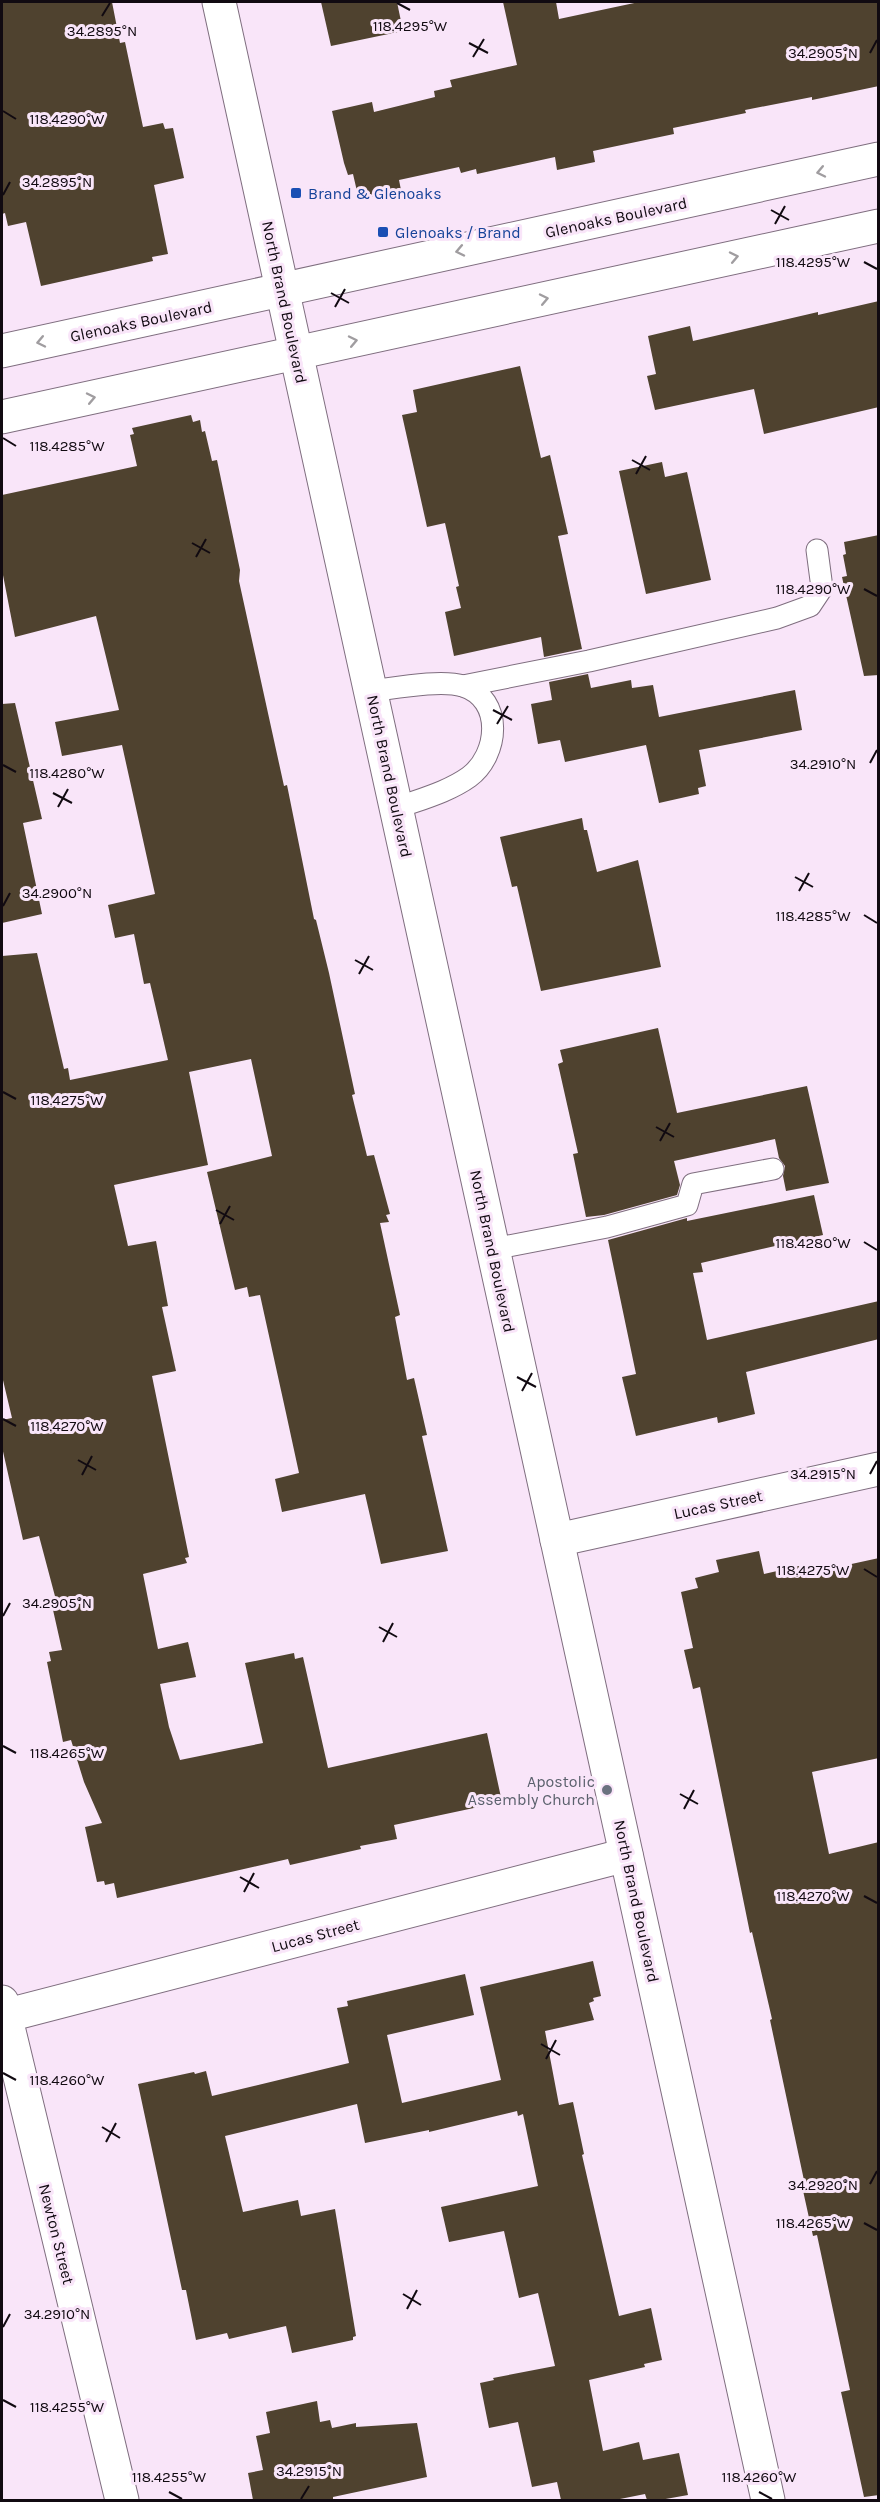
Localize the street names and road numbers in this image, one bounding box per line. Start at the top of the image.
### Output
street label: Glenoaks Boulevard [543,193,689,242]
street label: North Brand Boulevard [258,219,311,385]
street label: Glenoaks Boulevard [68,297,214,346]
street label: North Brand Boulevard [363,693,416,859]
street label: North Brand Boulevard [466,1168,519,1334]
street label: Lucas Street [672,1486,764,1523]
street label: North Brand Boulevard [610,1818,663,1984]
street label: Lucas Street [269,1915,361,1956]
street label: Newton Street [35,2182,78,2286]

